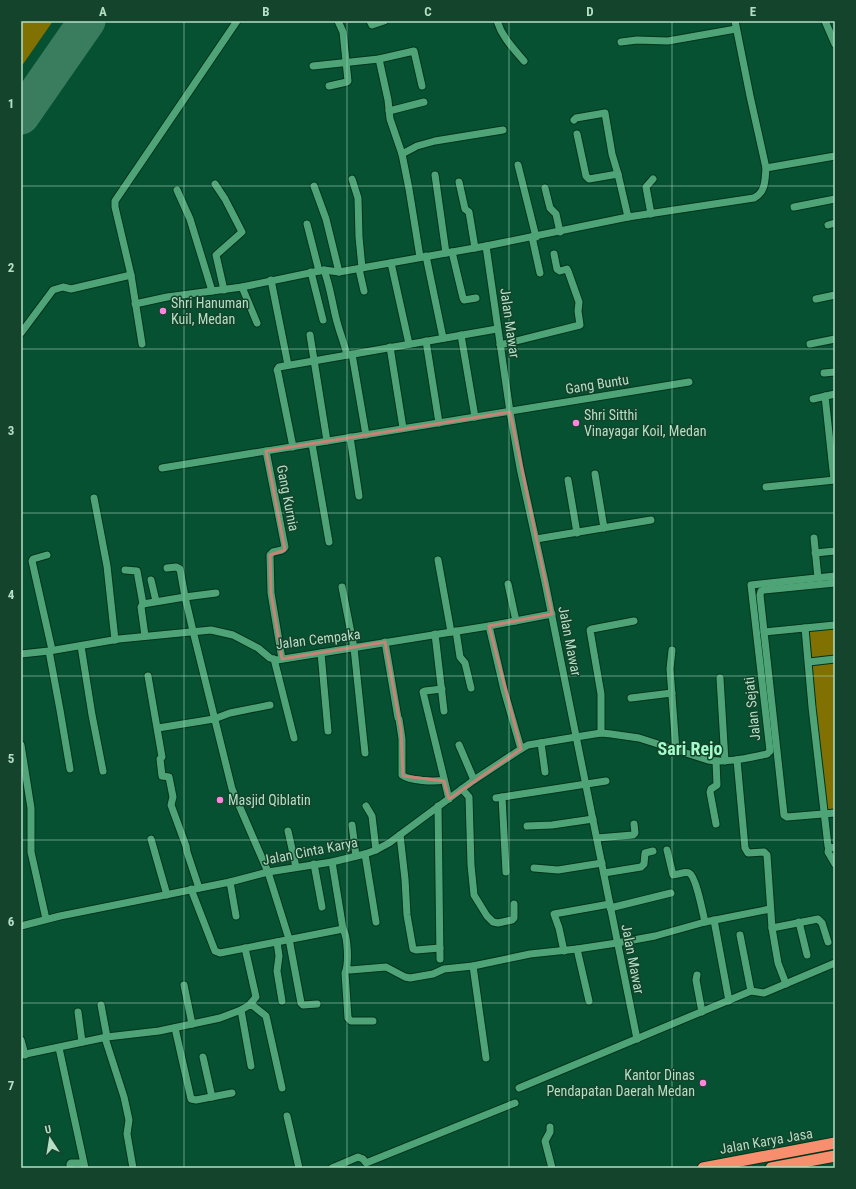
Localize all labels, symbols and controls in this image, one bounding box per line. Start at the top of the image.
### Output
text: A [99,4,107,19]
text: B [262,4,270,19]
text: C [424,4,432,19]
text: D [586,4,594,19]
text: E [750,4,757,19]
text: 1 [8,96,14,111]
text: 2 [8,260,15,275]
street label: Jalan Mawar [497,287,523,359]
place label: Shri Hanuman Kuil, Medan [171,295,249,327]
marker: Shri Hanuman Kuil, Medan [158,306,168,316]
street label: Gang Buntu [564,371,630,397]
place label: Shri Sitthi Vinayagar Koil, Medan [584,407,706,439]
marker: Shri Sitthi Vinayagar Koil, Medan [571,418,581,428]
text: 3 [8,423,14,438]
street label: Gang Kurnia [274,464,302,532]
text: 4 [8,587,15,602]
street label: Jalan Mawar [555,605,585,677]
street label: Jalan Cempaka [275,626,361,652]
street label: Jalan Sejati [741,676,763,742]
district label: Sari Rejo [658,738,722,759]
text: 5 [8,751,15,766]
place label: Masjid Qiblatin [228,792,311,808]
marker: Masjid Qiblatin [215,795,225,805]
street label: Jalan Cinta Karya [261,834,359,868]
text: 6 [8,914,15,929]
street label: Jalan Mawar [618,923,648,995]
place label: Kantor Dinas Pendapatan Daerah Medan [546,1067,695,1099]
text: 7 [8,1078,15,1093]
marker: Kantor Dinas Pendapatan Daerah Medan [698,1078,708,1088]
north arrow [30,1119,70,1159]
text: U [44,1123,52,1137]
street label: Jalan Karya Jasa [718,1125,814,1157]

